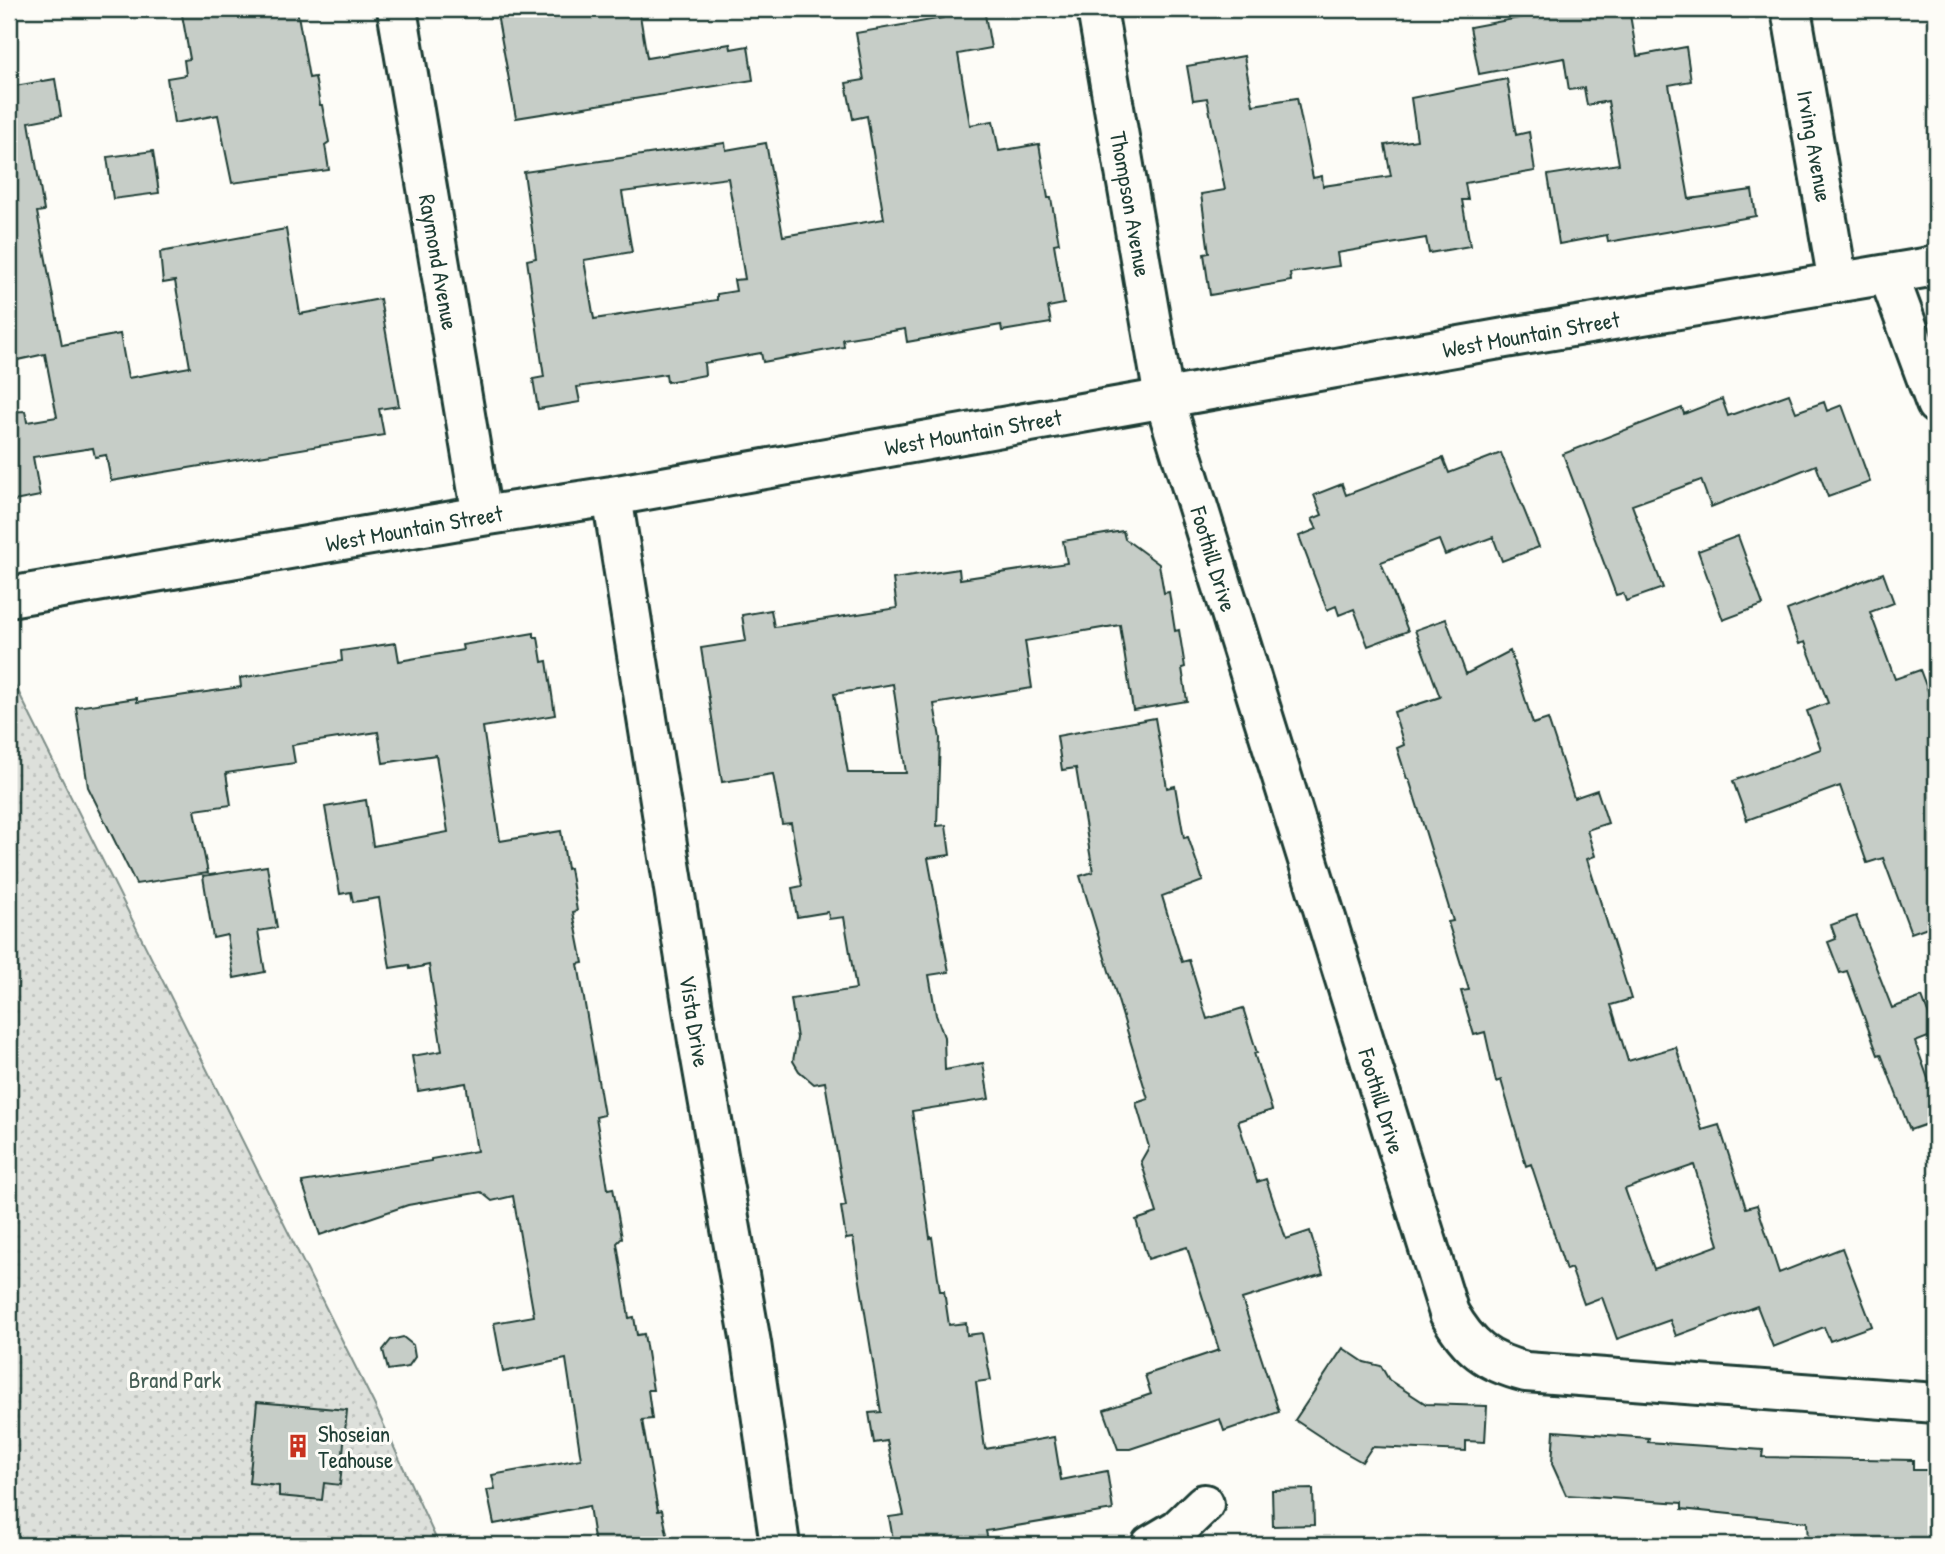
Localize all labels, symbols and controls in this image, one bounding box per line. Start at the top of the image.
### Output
street label: Irving Avenue [1790,88,1840,204]
street label: Thompson Avenue [1103,129,1159,279]
street label: Raymond Avenue [412,192,466,332]
street label: West Mountain Street [1440,303,1623,365]
street label: West Mountain Street [882,401,1065,463]
street label: West Mountain Street [323,497,506,559]
street label: Foothill Drive [1183,502,1245,615]
street label: Vista Drive [672,973,718,1069]
street label: Foothill Drive [1351,1044,1413,1157]
park label: Brand Park [129,1364,222,1395]
place label: Shoseian Teahouse [318,1418,393,1475]
building icon: Shoseian Teahouse [284,1432,312,1460]

